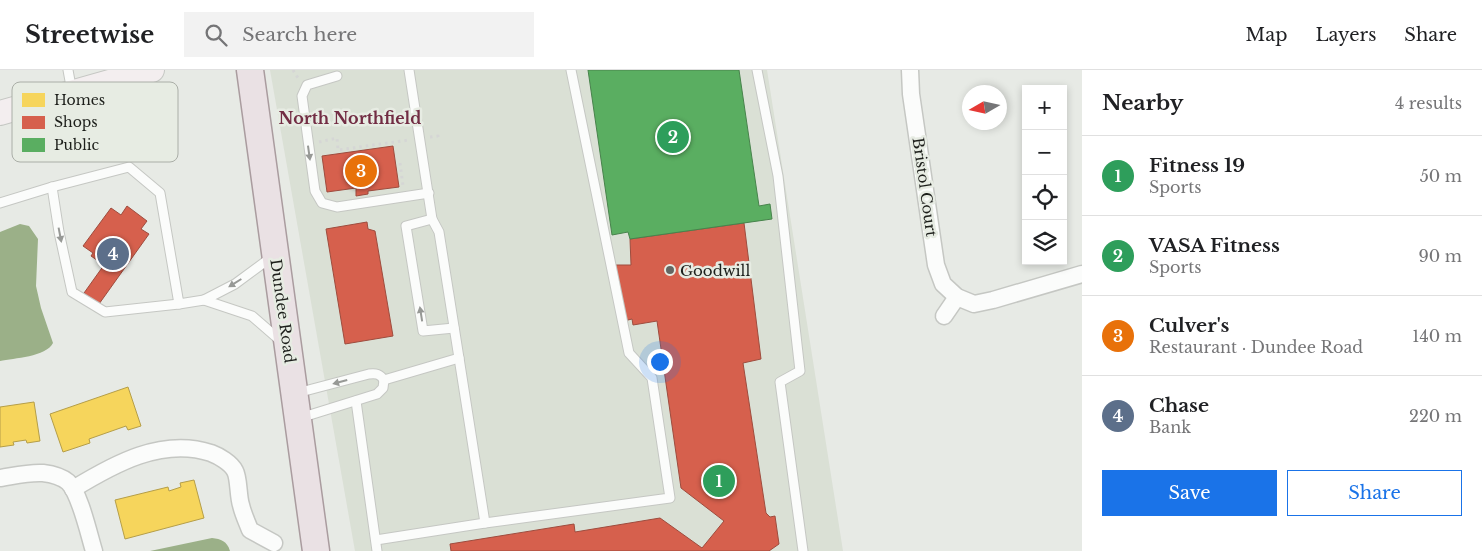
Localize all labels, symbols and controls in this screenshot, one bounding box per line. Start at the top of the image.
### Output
search box [184,12,534,57]
text: Streetwise [25,20,154,49]
icon: search [202,21,230,49]
text: Search here [242,23,357,46]
text: Map [1246,24,1287,46]
text: Layers [1315,24,1376,46]
text: Share [1404,24,1457,46]
legend [12,82,178,162]
north arrow [962,85,1007,130]
map controls [1022,85,1067,265]
button: + [1022,85,1067,130]
text: Nearby [1102,90,1183,116]
text: Homes [54,91,105,109]
text: 4 results [1395,93,1462,113]
district label: North Northfield [279,108,421,128]
text: Shops [54,113,98,131]
pin: 2 [657,118,689,156]
button: − [1022,130,1067,175]
text: Public [54,136,99,154]
street label: Bristol Court [909,136,941,238]
one-way arrow [305,145,313,161]
pin: 3 [345,152,377,190]
text: Fitness 19 [1149,154,1245,177]
text: 1 [1115,166,1121,186]
text: 50 m [1420,166,1462,186]
button: locate [1022,175,1067,220]
text: Sports [1149,177,1202,197]
button: layers [1022,220,1067,265]
one-way arrow [56,227,64,243]
text: VASA Fitness [1149,234,1280,257]
pin: 4 [97,235,129,273]
text: 2 [1113,246,1123,266]
text: 90 m [1419,246,1462,266]
text: Sports [1149,257,1202,277]
street label: Dundee Road [266,258,300,364]
place label: Goodwill [680,261,750,280]
marker: Goodwill [664,264,676,276]
one-way arrow [229,278,242,287]
one-way arrow [416,306,424,322]
text: Culver's [1149,314,1229,337]
text: 3 [1113,326,1123,346]
text: 140 m [1412,326,1462,346]
text: Restaurant · Dundee Road [1149,337,1363,357]
your location [647,349,673,375]
one-way arrow [333,378,348,386]
text: Chase [1149,394,1209,417]
text: 4 [1113,406,1123,426]
text: 220 m [1409,406,1462,426]
text: Bank [1149,417,1191,437]
pin: 1 [703,462,735,500]
button: Save [1102,470,1277,516]
button: Share [1287,470,1462,516]

